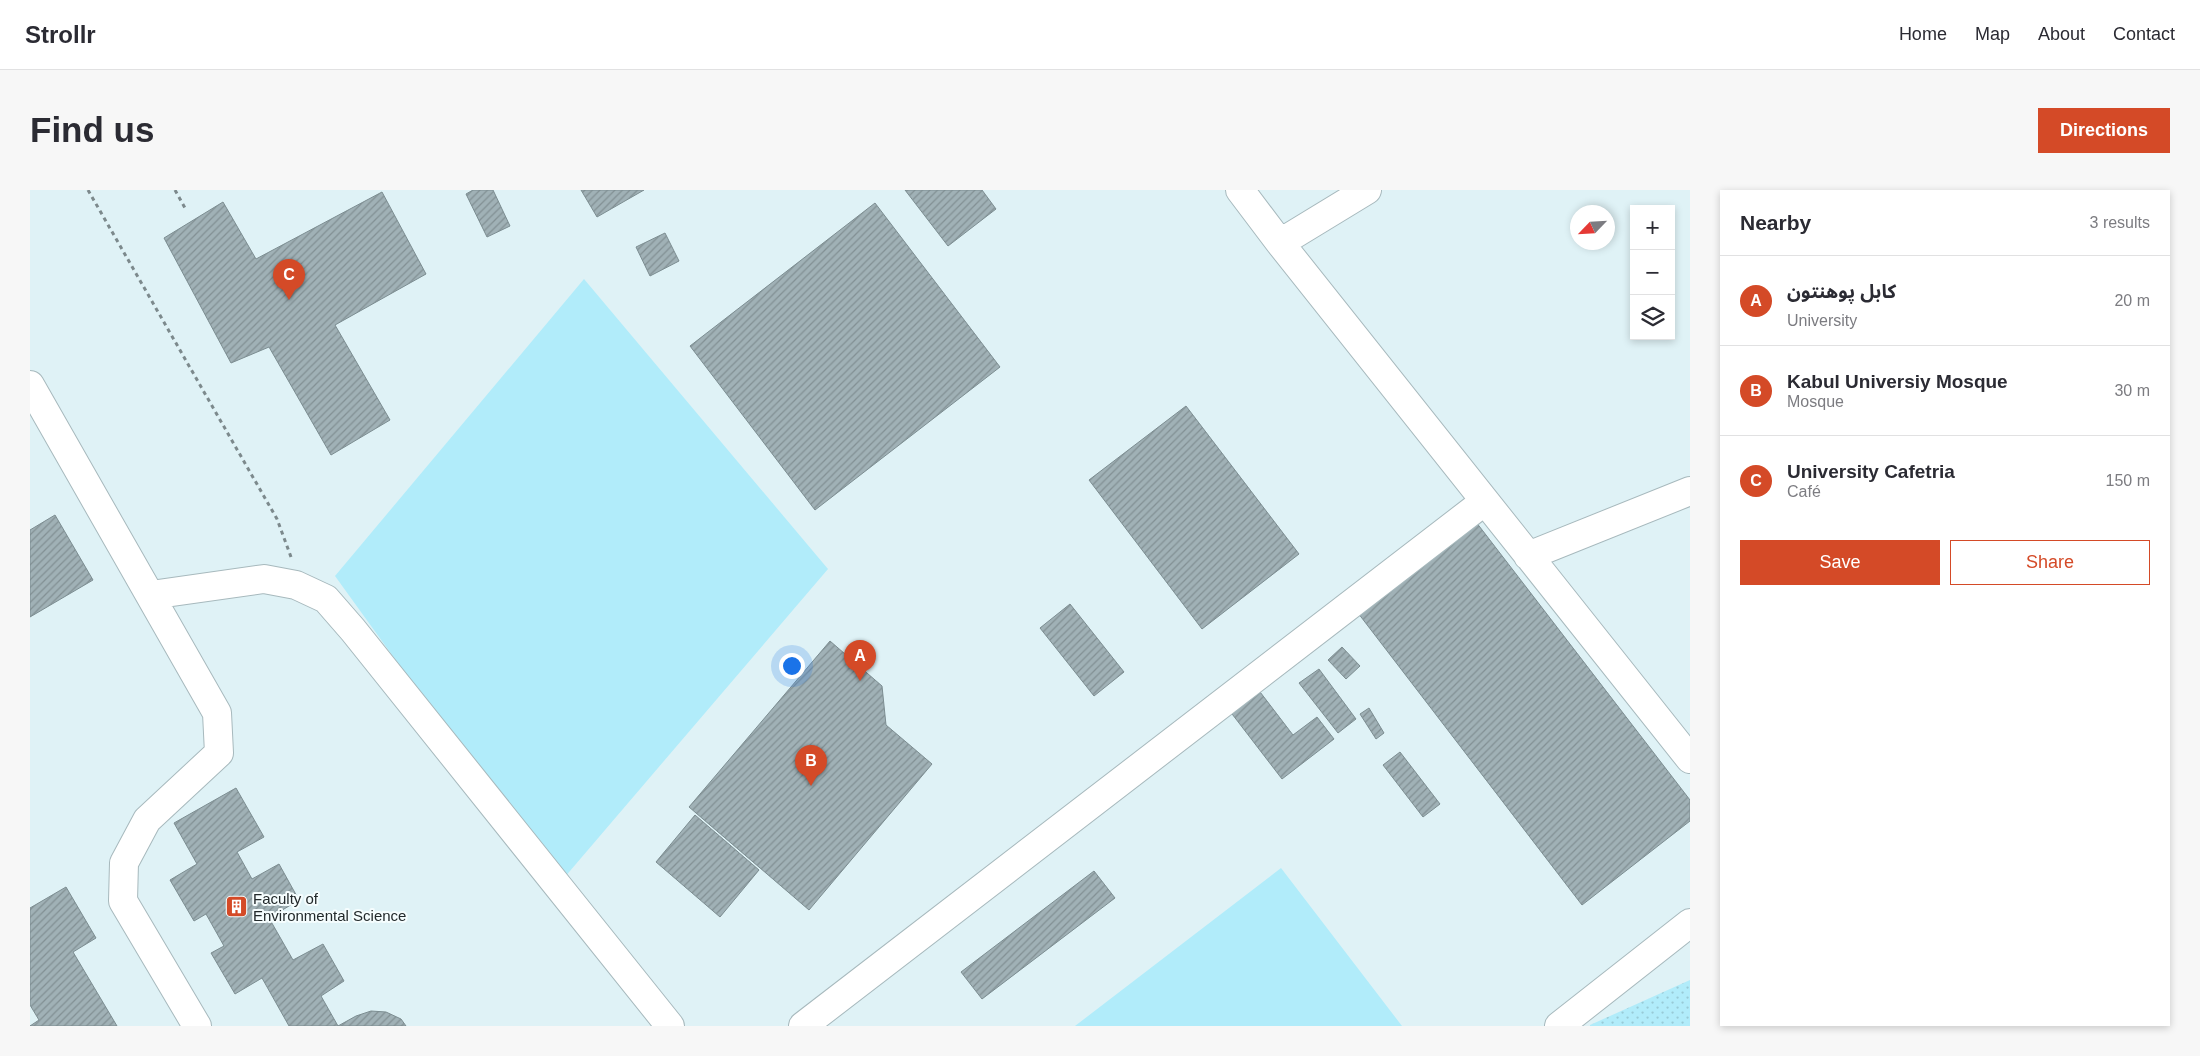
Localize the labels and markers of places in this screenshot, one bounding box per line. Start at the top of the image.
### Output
pin: C [273,259,305,300]
pin: A [844,640,876,681]
pin: B [795,745,827,786]
place label: Faculty of Environmental Science [253,890,406,924]
building icon: Faculty of Environmental Science [225,895,249,919]

